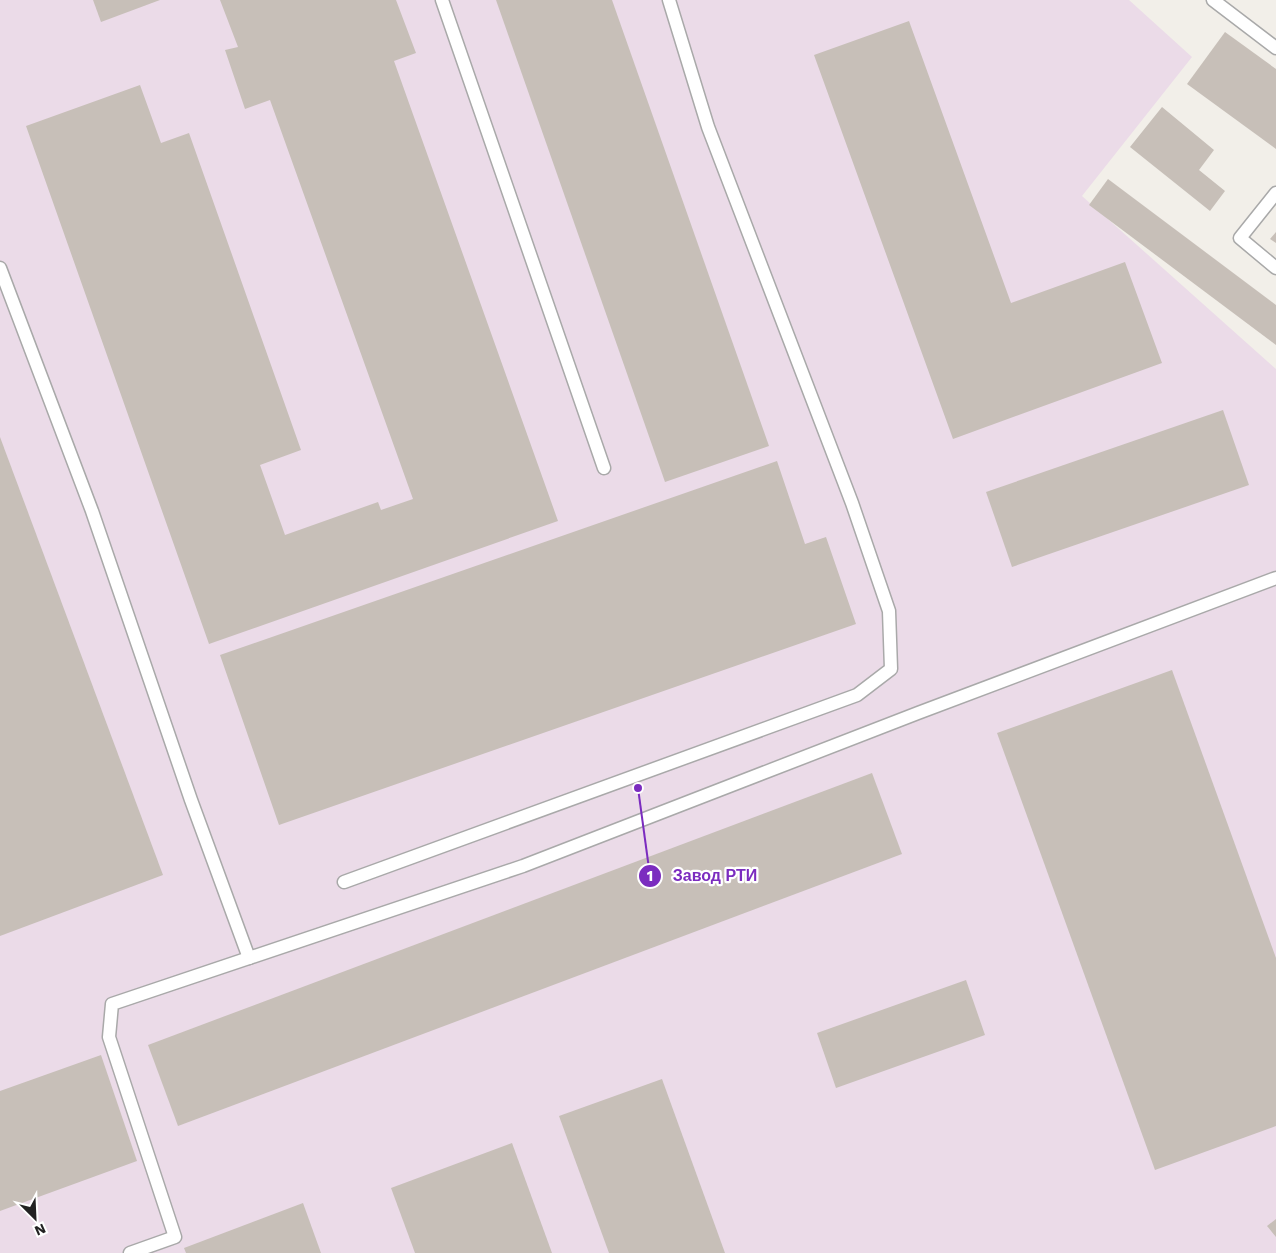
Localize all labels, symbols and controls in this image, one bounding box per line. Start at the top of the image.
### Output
callout: Завод РТИ [638,860,768,891]
text: Завод РТИ [673,866,757,885]
text: 1 [647,867,653,885]
north arrow [10,1193,60,1243]
text: N [32,1220,48,1239]

